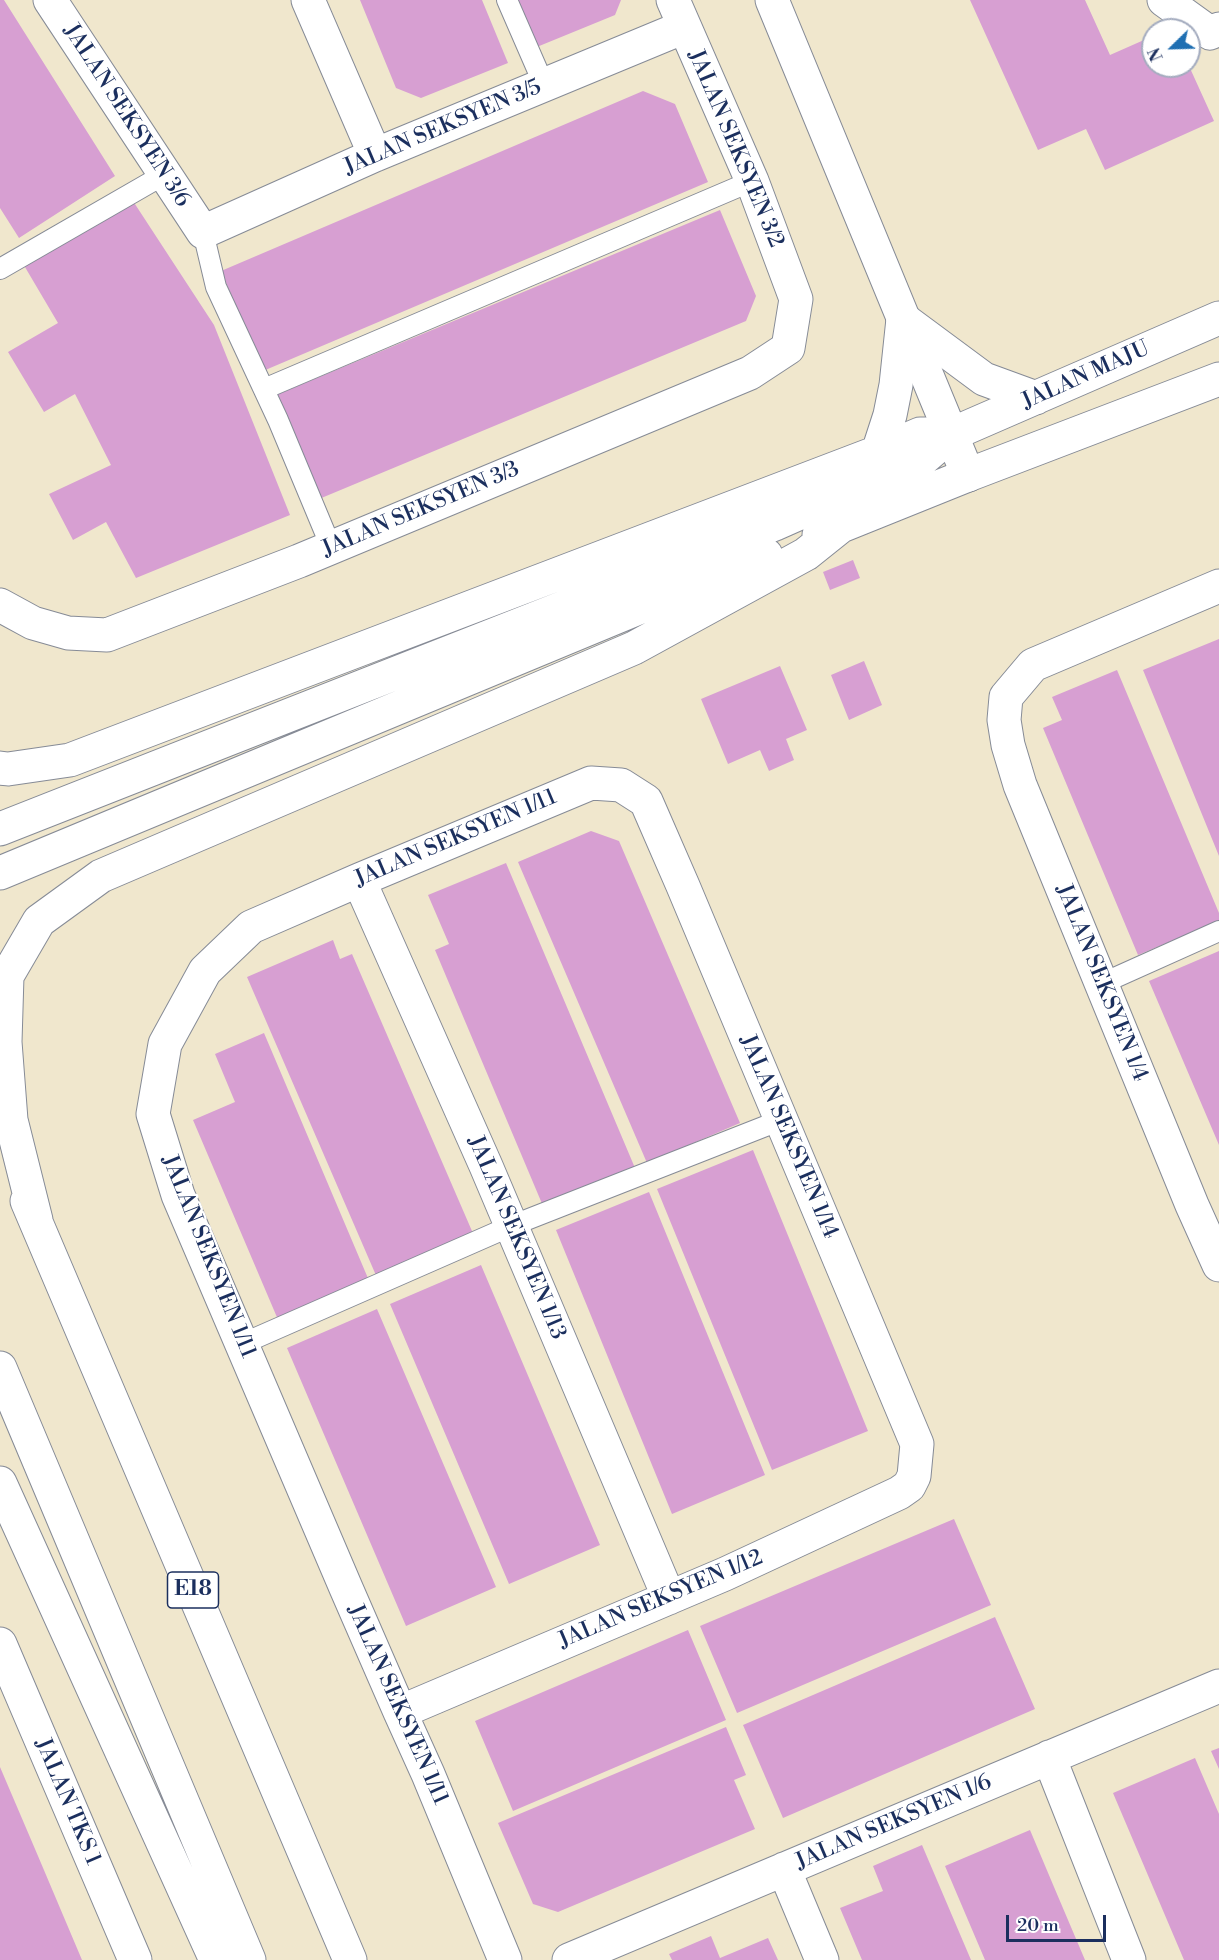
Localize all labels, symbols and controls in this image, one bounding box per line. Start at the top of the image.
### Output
north arrow [1141,18,1201,78]
street label: JALAN SEKSYEN 3/6 [57,20,195,212]
text: N [1145,45,1168,64]
street label: JALAN SEKSYEN 3/2 [681,46,789,252]
street label: JALAN SEKSYEN 3/5 [340,75,546,181]
street label: JALAN MAJU [1018,336,1154,416]
street label: JALAN SEKSYEN 3/3 [318,457,524,563]
street label: JALAN SEKSYEN 1/11 [351,785,561,893]
street label: JALAN SEKSYEN 1/4 [1049,881,1153,1085]
street label: JALAN SEKSYEN 1/14 [733,1031,843,1243]
street label: JALAN SEKSYEN 1/13 [461,1132,571,1344]
street label: JALAN SEKSYEN 1/11 [155,1152,261,1362]
street label: JALAN SEKSYEN 1/12 [555,1545,767,1655]
road number: E18 [168,1572,218,1608]
street label: JALAN SEKSYEN 1/11 [341,1601,453,1809]
street label: JALAN TKS 1 [28,1735,106,1869]
street label: JALAN SEKSYEN 1/6 [792,1770,996,1876]
scale bar [1009,1903,1110,1941]
text: 20 m [1017,1914,1059,1937]

